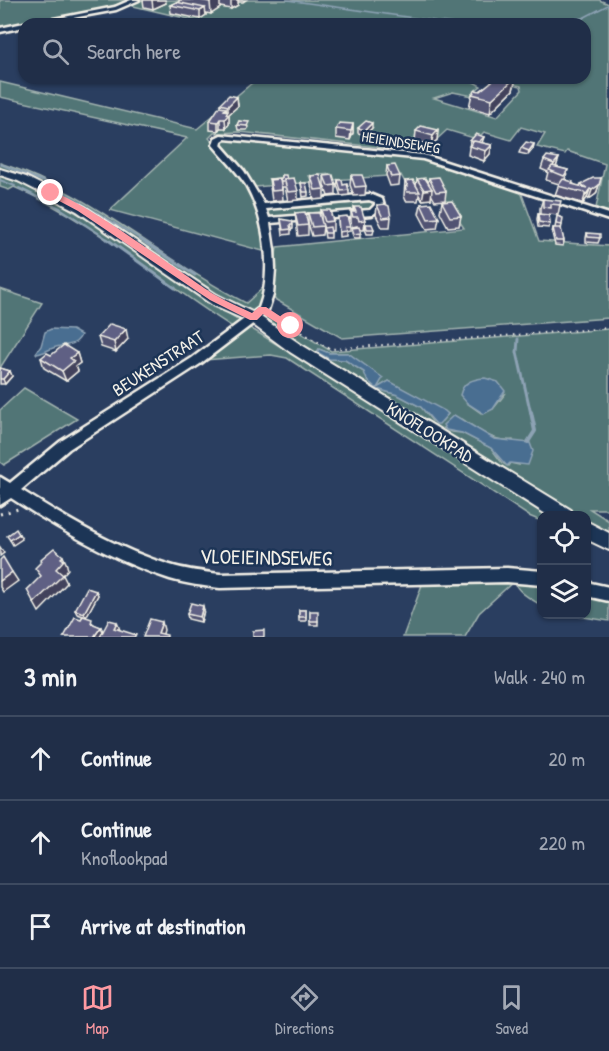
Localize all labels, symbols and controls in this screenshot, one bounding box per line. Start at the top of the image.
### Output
search box [18,18,591,84]
icon: search [39,35,72,68]
text: Search here [87,36,181,66]
street label: HEIEINDSEWEG [360,125,442,159]
route end [37,179,63,205]
route start [277,312,303,338]
street label: BEUKENSTRAAT [107,324,209,402]
street label: KNOFLOOKPAD [382,395,478,469]
map controls [537,511,591,619]
button: locate [537,511,591,565]
street label: VLOEIEINDSEWEG [200,541,332,573]
button: layers [537,565,591,619]
text: 3 min [24,659,77,694]
text: Walk · 240 m [494,663,585,690]
icon: ahead [24,742,57,775]
text: Continue [81,743,152,773]
text: 20 m [548,745,585,772]
text: Continue [81,814,152,844]
icon: ahead [24,826,57,859]
text: 220 m [539,829,585,856]
text: Knoflookpad [81,844,167,871]
icon: arrive [24,910,57,943]
text: Arrive at destination [81,911,246,941]
tab: Map [81,981,114,1039]
tab: Directions [275,981,334,1039]
tab: Saved [495,981,528,1039]

